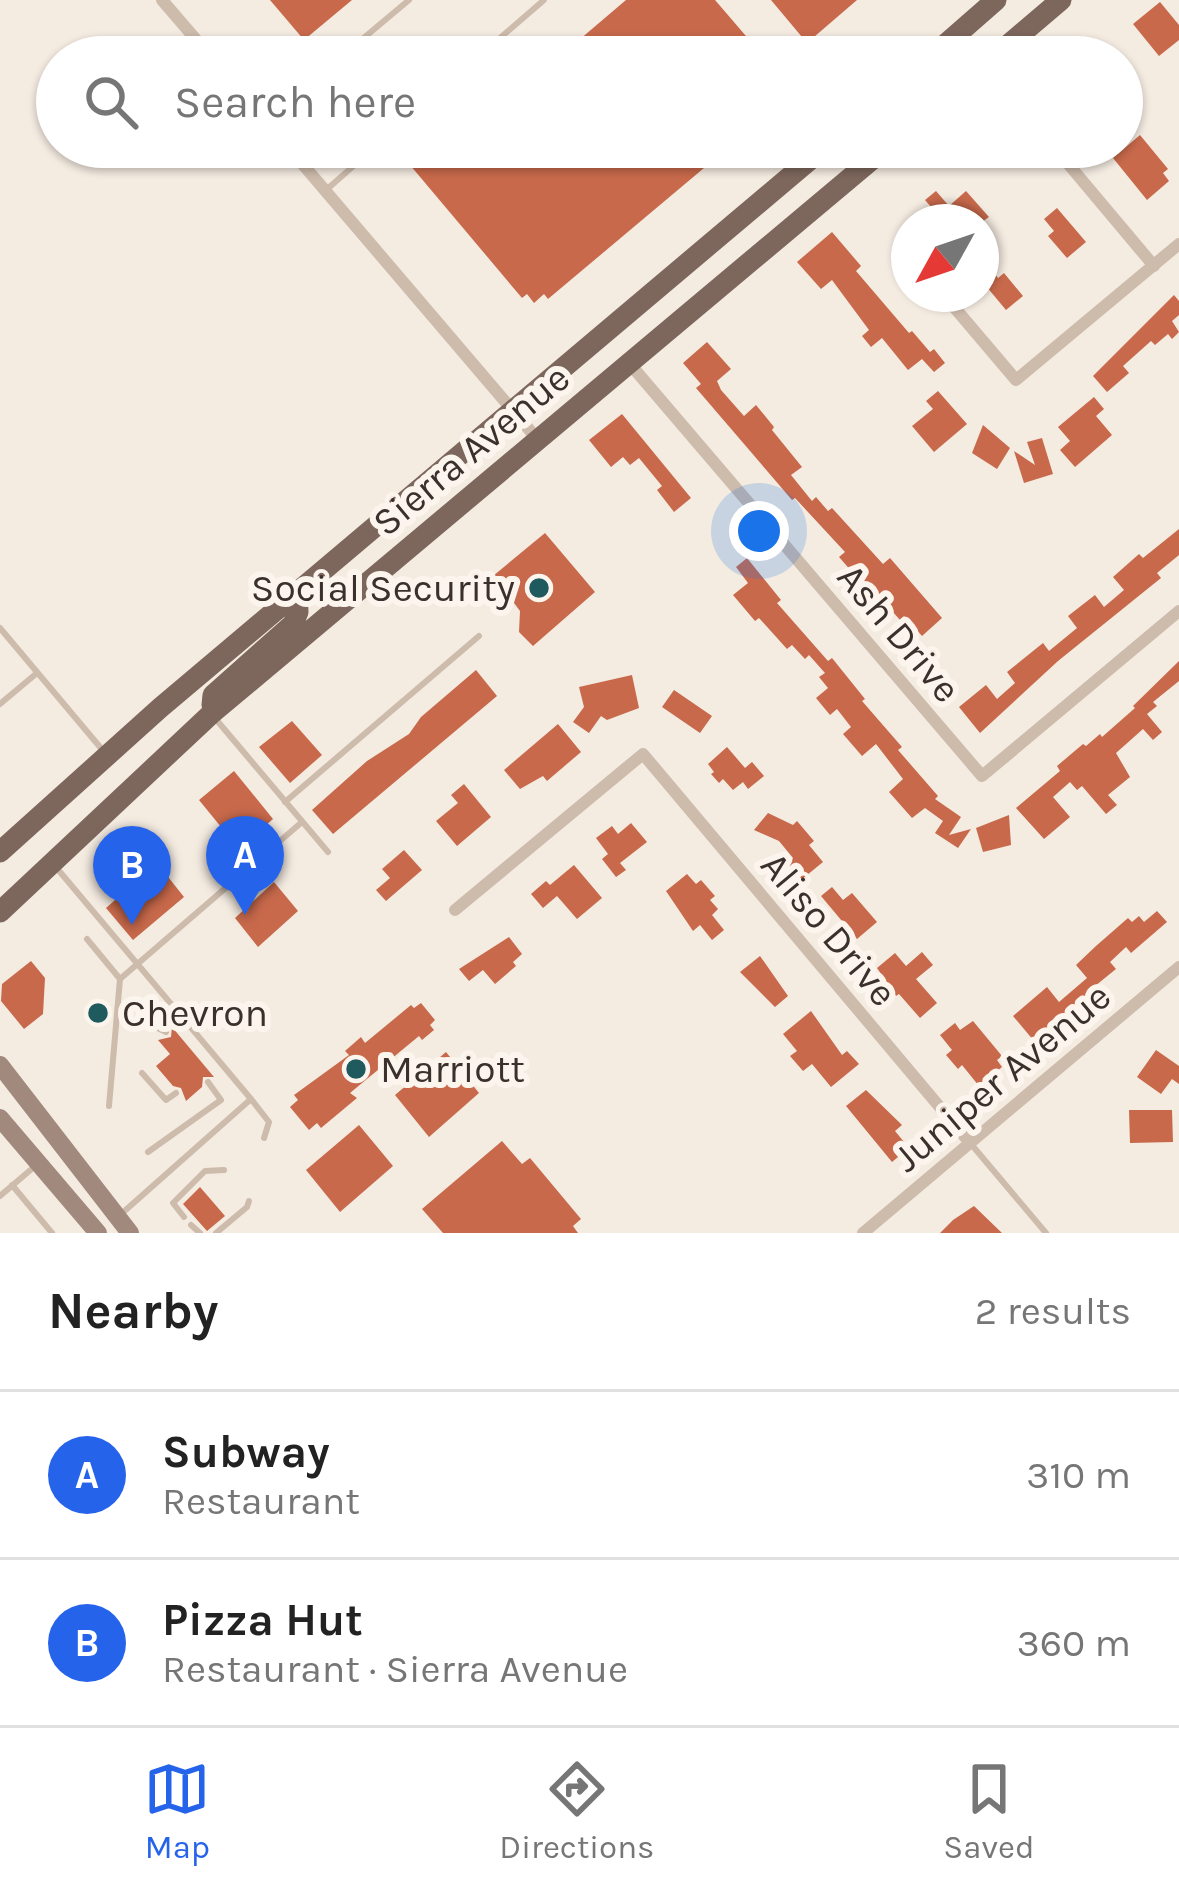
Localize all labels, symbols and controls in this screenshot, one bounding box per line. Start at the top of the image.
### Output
search box [36,36,1143,168]
icon: search [78,69,144,135]
text: Search here [174,76,416,128]
north arrow [891,204,999,312]
street label: Sierra Avenue [363,354,579,546]
your location [729,501,789,561]
street label: Ash Drive [828,554,970,712]
place label: Social Security [251,565,515,611]
marker: Social Security [526,575,552,601]
pin: A [206,816,284,915]
pin: B [93,826,171,925]
street label: Aliso Drive [751,843,907,1015]
street label: Juniper Avenue [884,973,1120,1181]
place label: Chevron [122,990,268,1036]
marker: Chevron [85,1000,111,1026]
place label: Marriott [380,1046,525,1092]
marker: Marriott [343,1056,369,1082]
text: Nearby [48,1281,218,1341]
text: 2 results [975,1288,1131,1334]
text: Subway [162,1426,330,1478]
text: A [75,1452,99,1498]
text: 310 m [1026,1452,1131,1498]
text: Restaurant [162,1478,360,1524]
text: Pizza Hut [162,1594,363,1646]
text: B [74,1620,100,1666]
text: 360 m [1017,1620,1131,1666]
text: Restaurant · Sierra Avenue [162,1646,628,1692]
tab: Map [144,1756,210,1866]
tab: Directions [499,1756,654,1866]
tab: Saved [943,1756,1035,1866]

